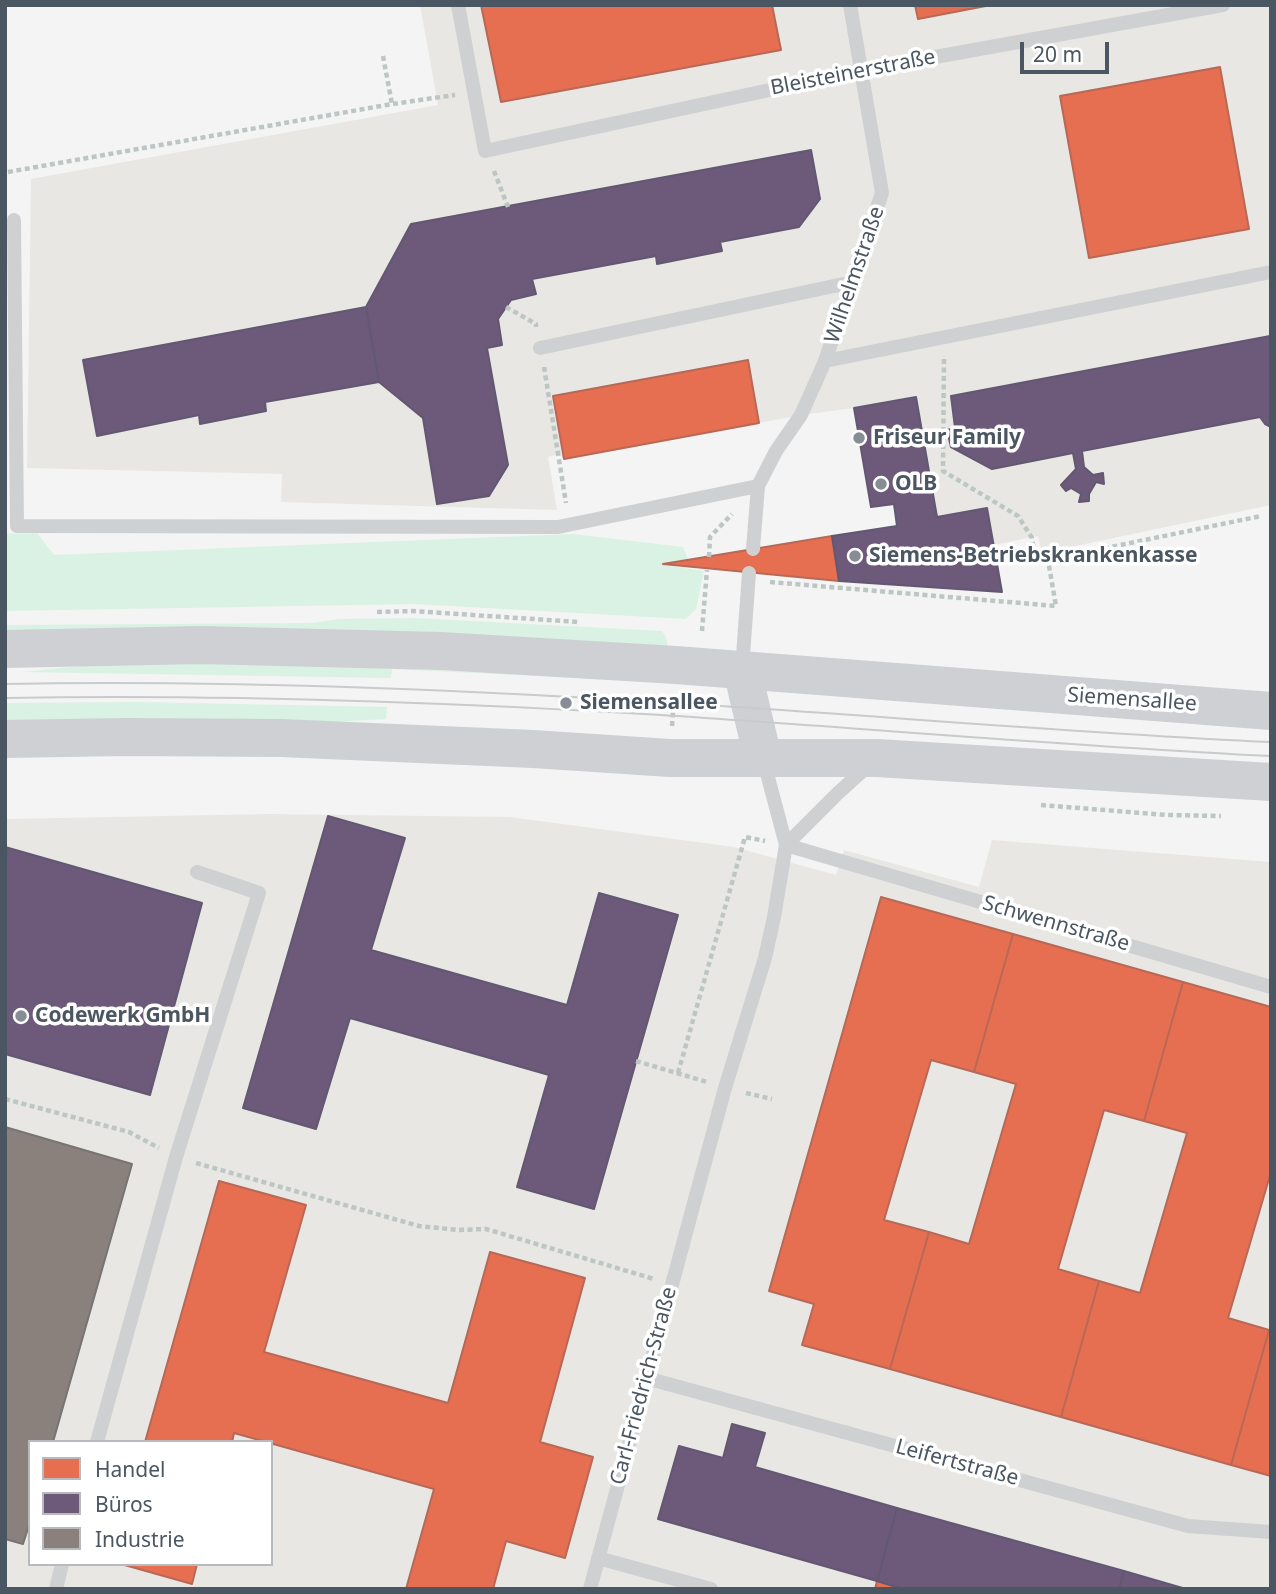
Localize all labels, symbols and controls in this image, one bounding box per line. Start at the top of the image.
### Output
scale bar [1024,28,1113,72]
text: 20 m [1033,40,1082,68]
street label: Bleisteinerstraße [768,45,938,101]
street label: Wilhelmstraße [820,203,890,347]
place label: Friseur Family [873,425,1021,451]
marker: Friseur Family [851,430,867,446]
place label: OLB [895,471,937,497]
marker: OLB [873,476,889,492]
place label: Siemens-Betriebskrankenkasse [869,543,1198,569]
marker: Siemens-Betriebskrankenkasse [847,548,863,564]
street label: Siemensallee [1066,683,1198,717]
place label: Siemensallee [580,690,718,716]
marker: Siemensallee [558,695,574,711]
street label: Schwennstraße [980,891,1132,957]
place label: Codewerk GmbH [35,1003,210,1029]
marker: Codewerk GmbH [13,1008,29,1024]
street label: Carl-Friedrich-Straße [605,1284,683,1488]
street label: Leifertstraße [893,1434,1021,1492]
legend [28,1440,273,1566]
text: Handel [95,1455,166,1483]
text: Büros [95,1490,153,1518]
text: Industrie [95,1525,185,1553]

